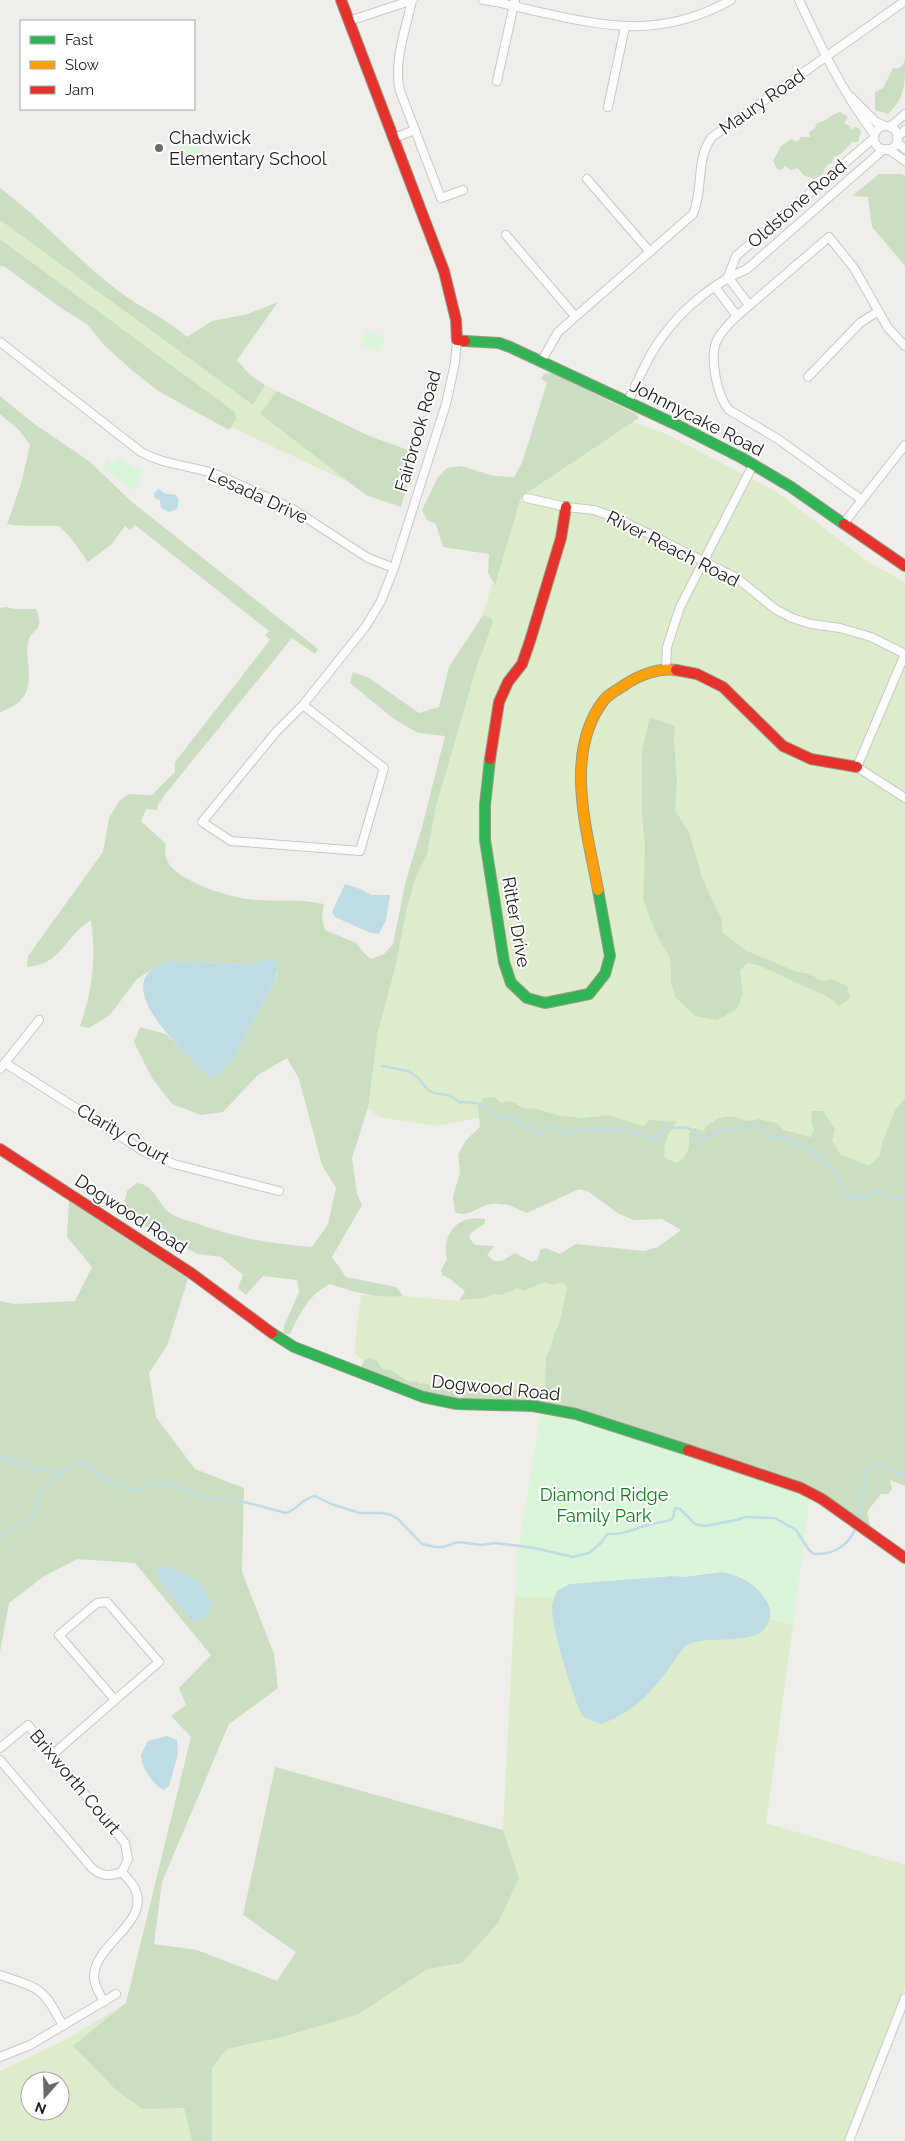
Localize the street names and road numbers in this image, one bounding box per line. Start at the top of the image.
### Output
street label: Maury Road [715,64,809,139]
street label: Oldstone Road [743,155,850,252]
street label: Fairbrook Road [390,368,445,494]
street label: Johnnycake Road [627,375,767,460]
street label: Lesada Drive [205,463,312,528]
street label: River Reach Road [603,506,743,591]
street label: Ritter Drive [498,875,535,969]
street label: Clarity Court [73,1099,173,1168]
street label: Dogwood Road [71,1170,191,1258]
street label: Dogwood Road [431,1370,561,1405]
street label: Brixworth Court [26,1725,125,1838]

